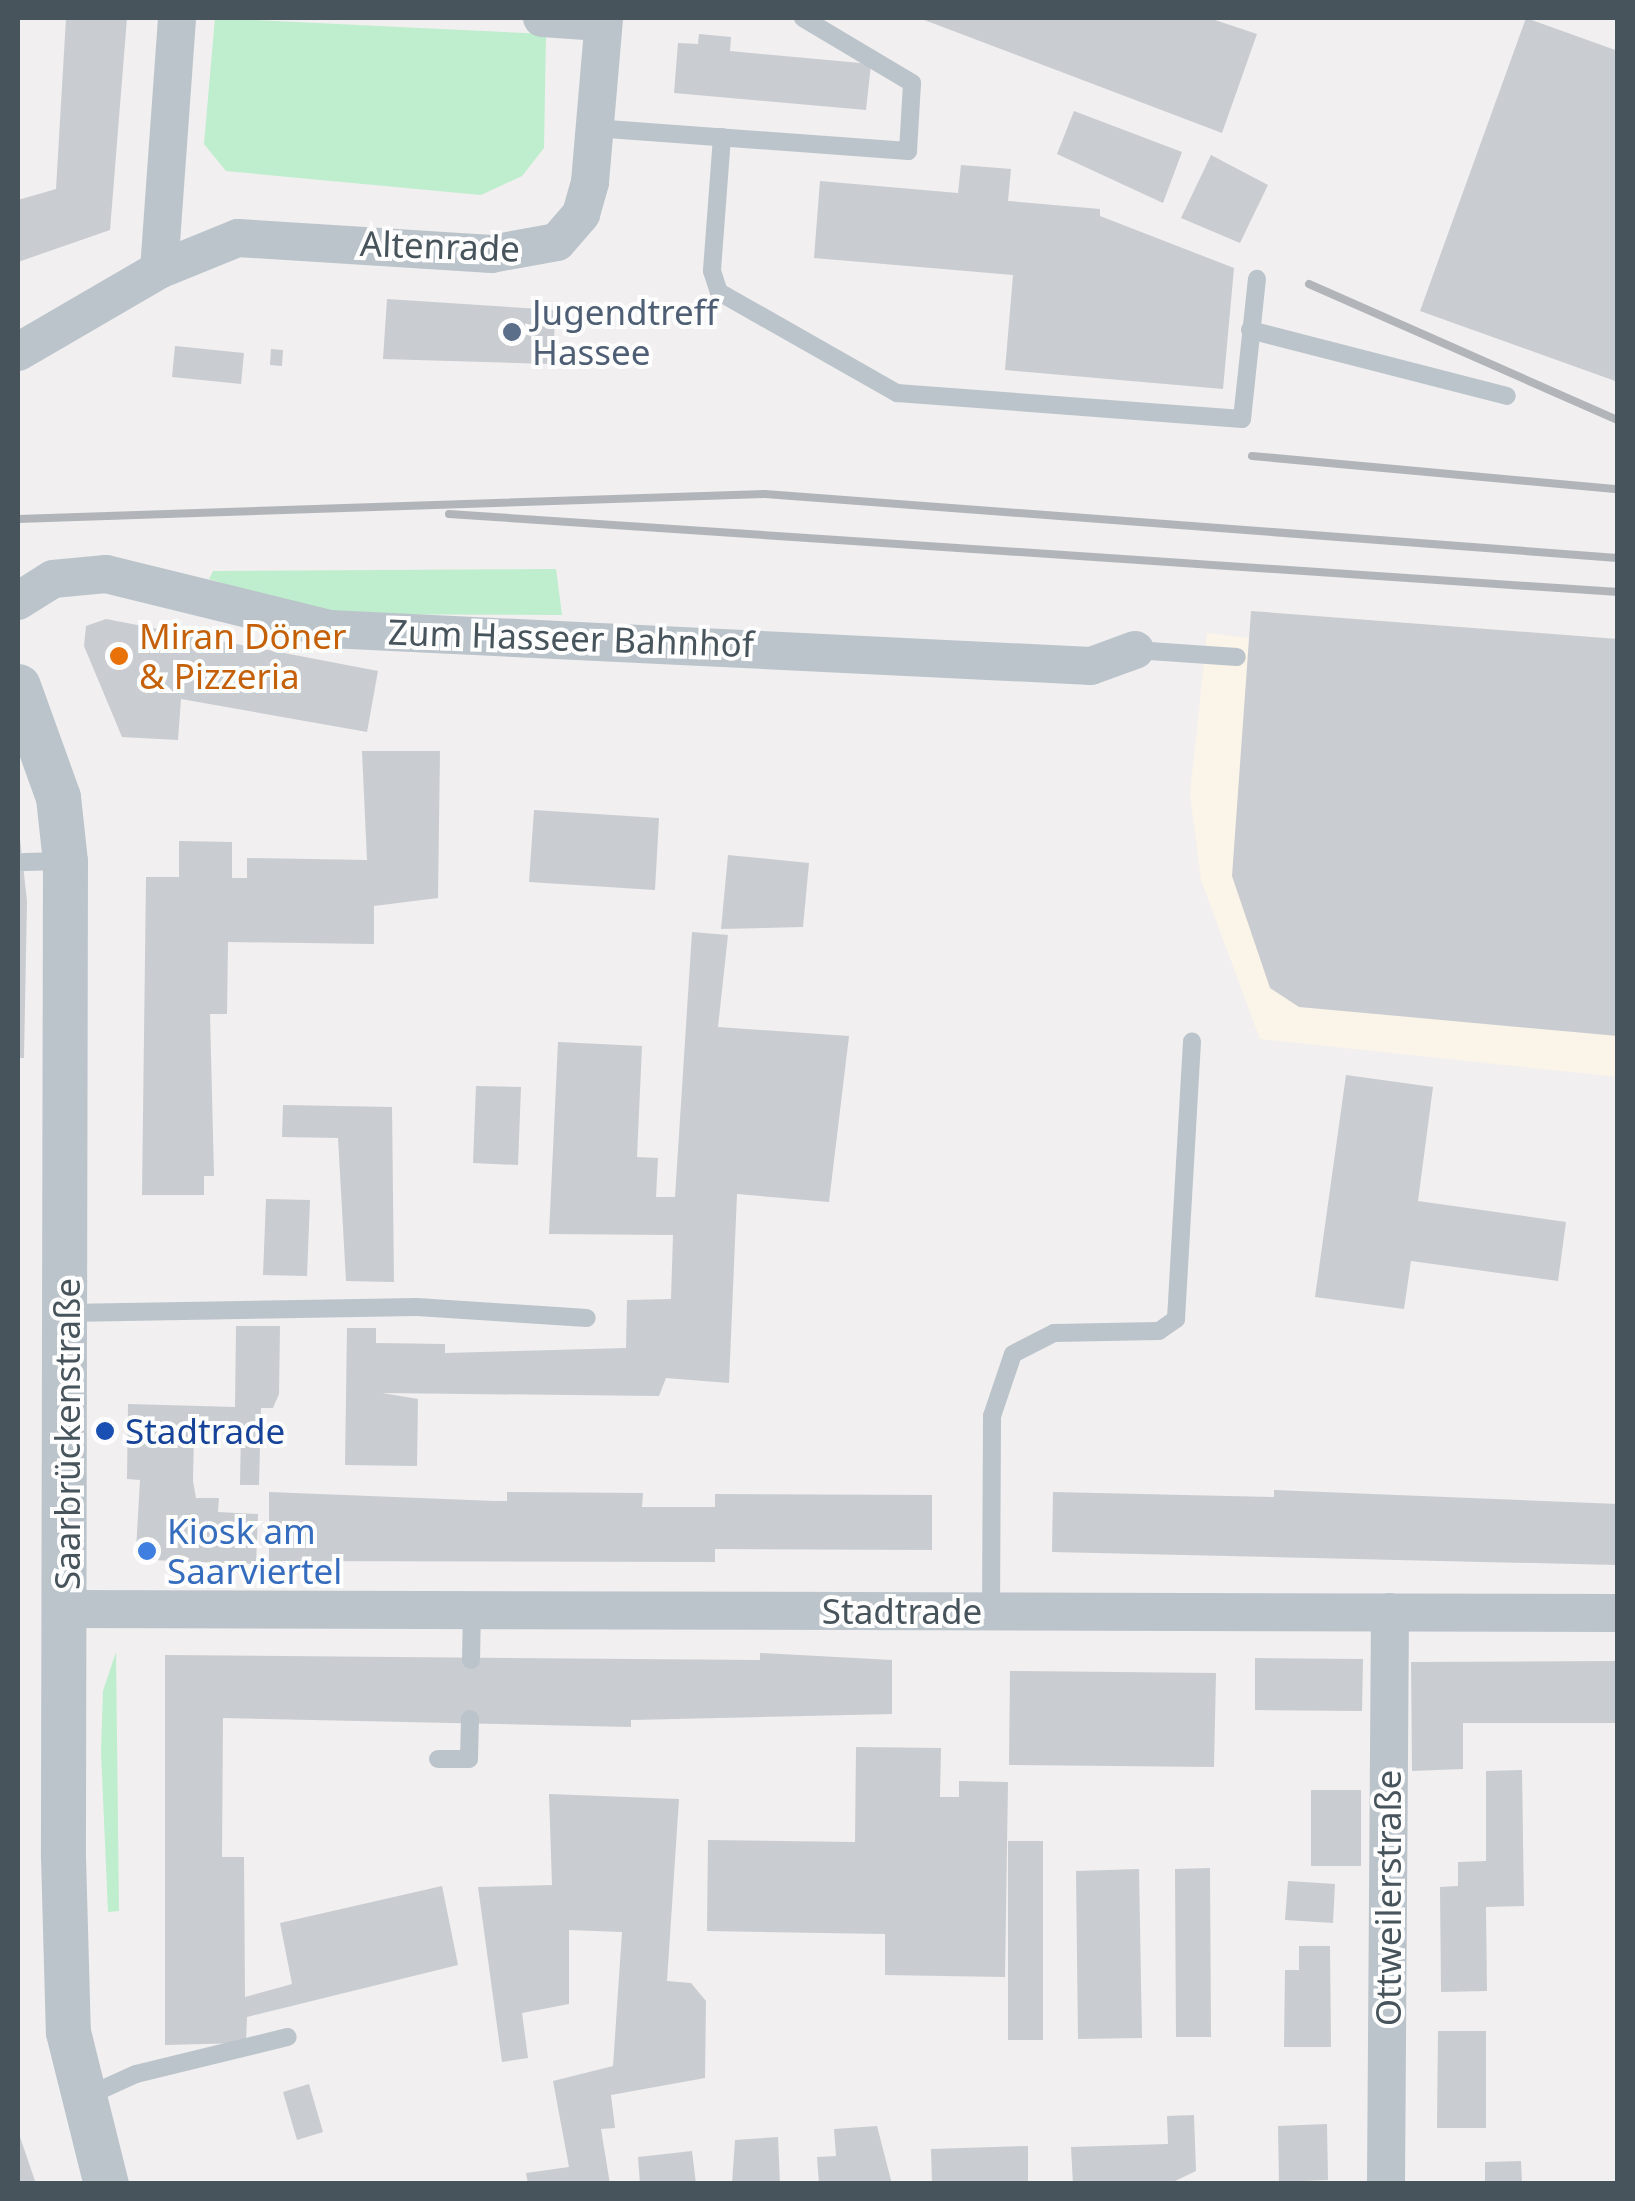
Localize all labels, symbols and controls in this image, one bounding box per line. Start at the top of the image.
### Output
street label: Altenrade [359,222,521,270]
place label: Jugendtreff Hassee [532,291,718,373]
marker: Jugendtreff Hassee [501,321,523,343]
street label: Zum Hasseer Bahnhof [387,611,755,665]
place label: Miran Döner & Pizzeria [139,615,346,697]
marker: Miran Döner & Pizzeria [108,645,130,667]
street label: Saarbrückenstraße [46,1278,88,1590]
place label: Stadtrade [125,1410,285,1452]
marker: Stadtrade [94,1420,116,1442]
place label: Kiosk am Saarviertel [167,1510,342,1592]
marker: Kiosk am Saarviertel [136,1540,158,1562]
street label: Stadtrade [822,1590,982,1632]
street label: Ottweilerstraße [1367,1770,1409,2026]

